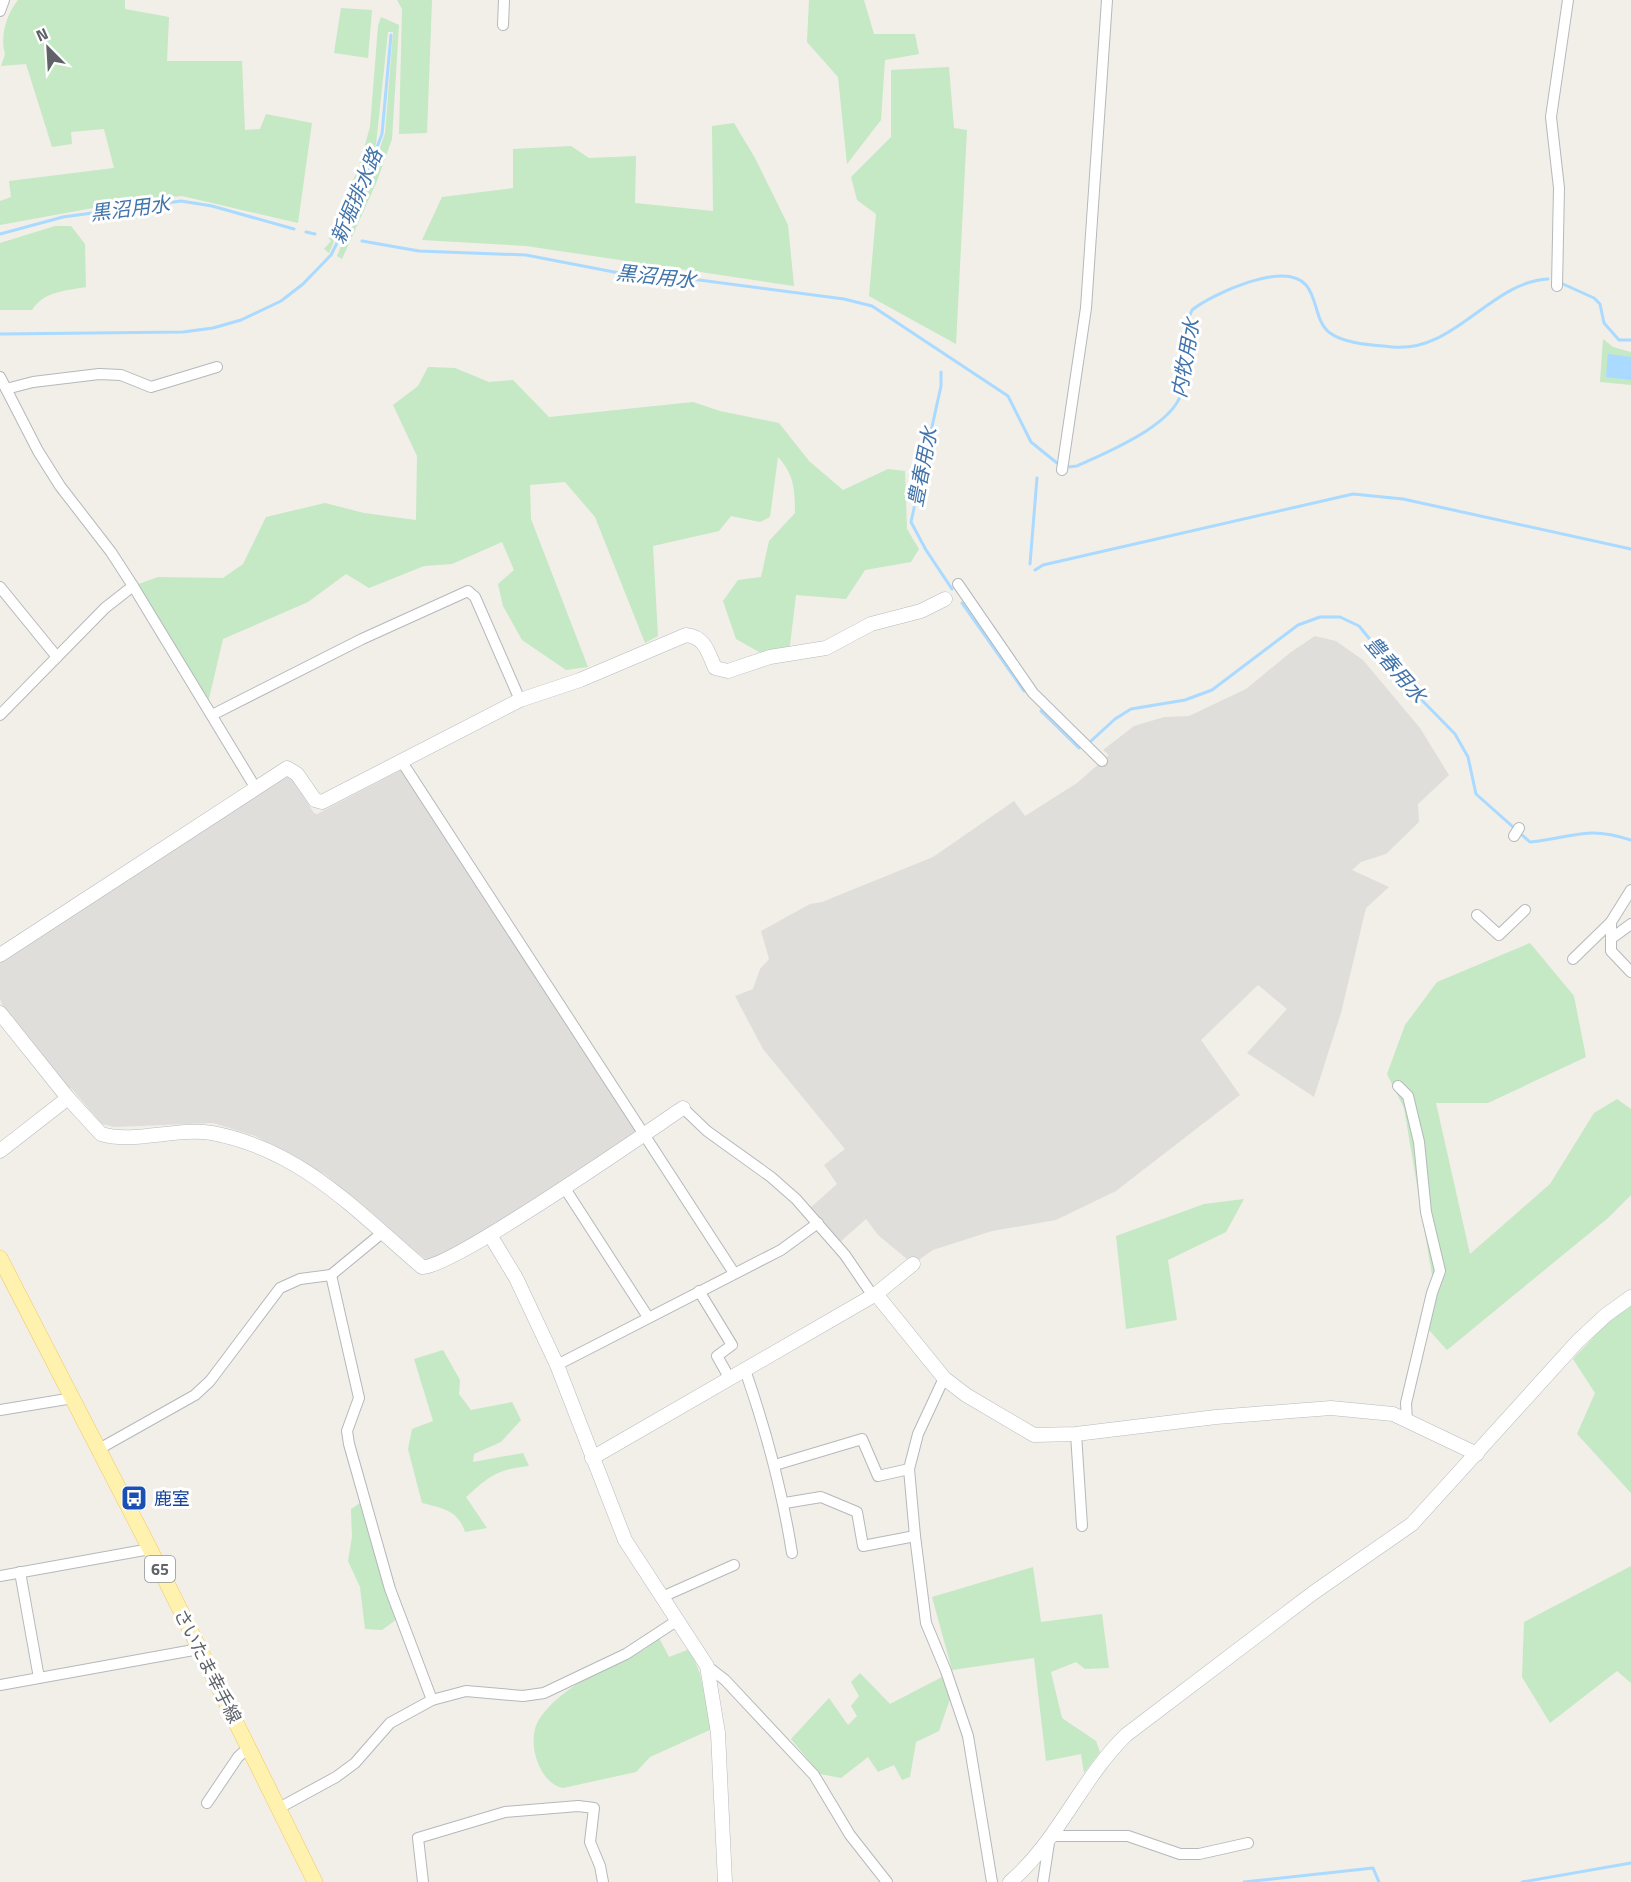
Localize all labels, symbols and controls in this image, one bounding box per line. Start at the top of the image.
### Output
north arrow [18,18,78,78]
text: N [32,21,52,48]
water label: 新堀排水路 [322,142,391,248]
water label: 黒沼用水 [88,187,174,228]
water label: 黒沼用水 [615,256,699,296]
water label: 内牧用水 [1163,314,1208,400]
water label: 豊春用水 [899,423,945,509]
water label: 豊春用水 [1358,629,1435,711]
bus stop icon: 鹿室 [119,1483,149,1513]
place label: 鹿室 [154,1485,190,1512]
road number: 65 [145,1556,175,1582]
street label: さいたま幸手線 [167,1604,249,1728]

